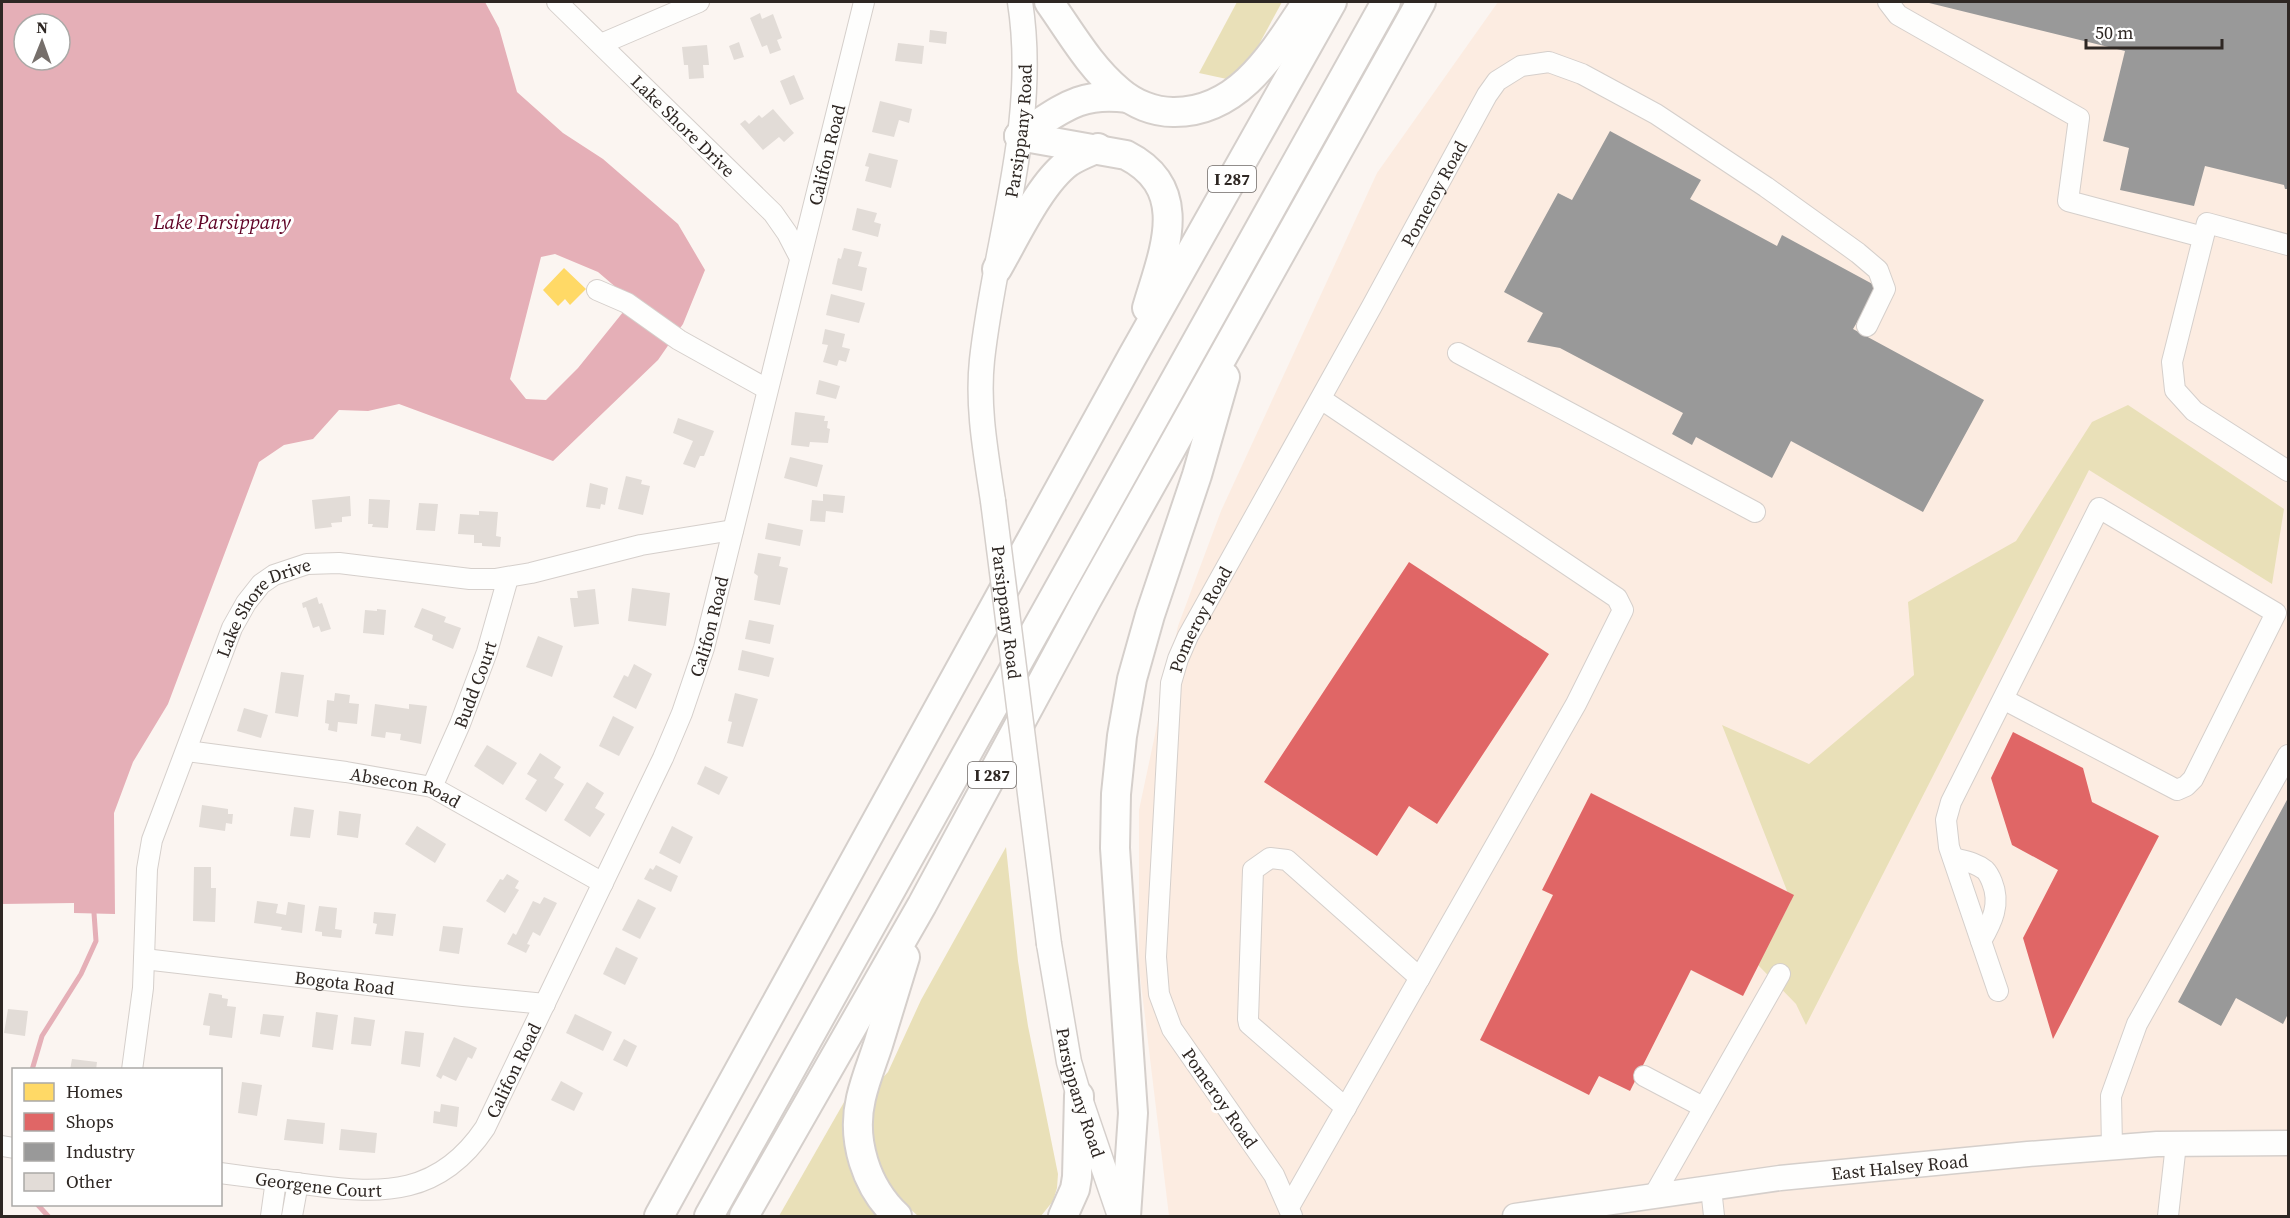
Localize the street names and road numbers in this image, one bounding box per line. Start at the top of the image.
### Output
street label: Parsippany Road [998,64,1037,200]
street label: Lake Shore Drive [626,69,741,182]
street label: Califon Road [802,102,851,208]
street label: Pomeroy Road [1394,136,1472,251]
road number: I 287 [1208,166,1256,192]
street label: Parsippany Road [986,544,1028,680]
street label: Lake Shore Drive [210,551,314,661]
street label: Pomeroy Road [1162,561,1237,675]
street label: Califon Road [683,573,734,680]
street label: Budd Court [447,638,502,732]
street label: Absecon Road [348,760,465,813]
road number: I 287 [968,762,1016,788]
street label: Bogota Road [293,964,396,1000]
street label: Califon Road [479,1018,546,1122]
street label: Parsippany Road [1051,1025,1112,1161]
street label: Pomeroy Road [1176,1043,1264,1153]
street label: East Halsey Road [1830,1147,1969,1185]
street label: Georgene Court [254,1165,382,1202]

